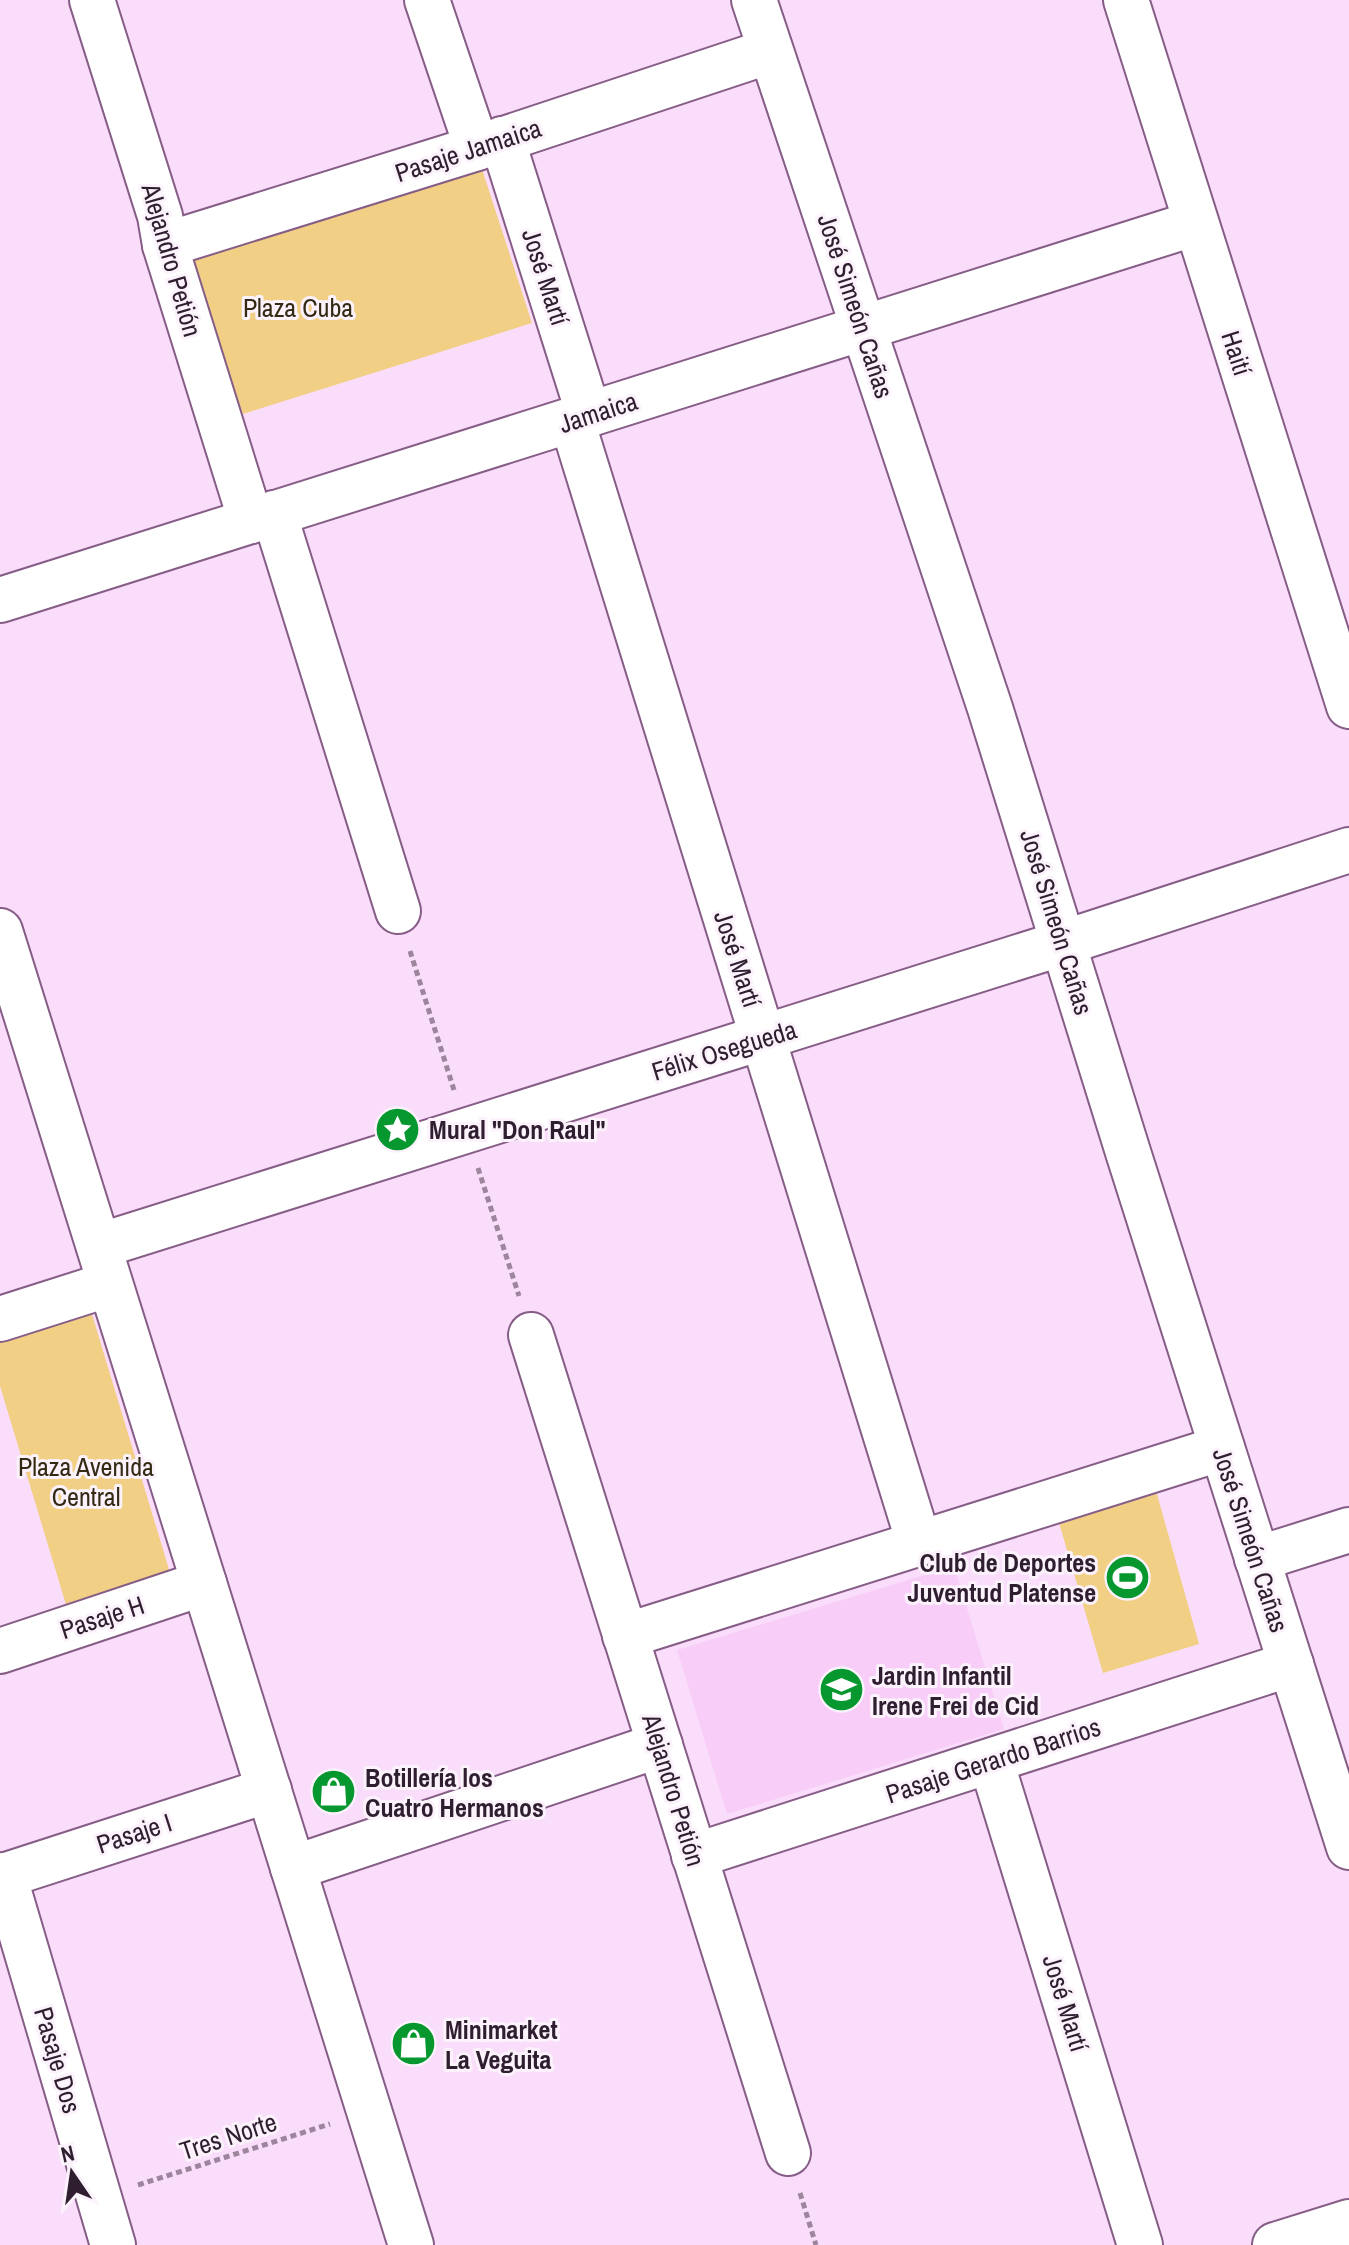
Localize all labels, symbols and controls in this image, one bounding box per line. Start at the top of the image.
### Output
street label: Pasaje Jamaica [390,110,546,190]
street label: Alejandro Petión [133,178,211,341]
street label: José Simeón Cañas [810,209,902,403]
street label: José Martí [514,224,578,331]
park label: Plaza Cuba [243,290,353,325]
street label: Haití [1213,326,1261,381]
street label: Jamaica [554,383,642,441]
street label: José Simeón Cañas [1012,825,1102,1019]
street label: José Martí [706,906,770,1013]
street label: Félix Osegueda [647,1011,801,1089]
place icon: Mural "Don Raul" [374,1105,422,1153]
place label: Mural "Don Raul" [429,1112,606,1147]
street label: José Simeón Cañas [1205,1443,1297,1637]
park label: Plaza Avenida Central [18,1449,154,1514]
place label: Club de Deportes Juventud Platense [908,1545,1096,1610]
sports icon: Club de Deportes Juventud Platense [1103,1553,1151,1601]
street label: Pasaje H [55,1587,149,1647]
place label: Jardin Infantil Irene Frei de Cid [872,1658,1039,1723]
school or university icon: Jardin Infantil Irene Frei de Cid [817,1666,865,1714]
street label: Alejandro Petión [634,1709,714,1870]
street label: Pasaje Gerardo Barrios [881,1709,1105,1811]
place label: Botillería los Cuatro Hermanos [365,1760,544,1825]
shop icon: Botillería los Cuatro Hermanos [310,1768,358,1816]
street label: Pasaje I [92,1804,176,1862]
street label: José Martí [1035,1950,1098,2057]
street label: Pasaje Dos [26,2003,90,2117]
place label: Minimarket La Veguita [445,2012,558,2077]
shop icon: Minimarket La Veguita [390,2020,438,2068]
street label: Tres Norte [175,2104,281,2168]
north arrow [32,2133,112,2213]
text: N [58,2137,77,2170]

